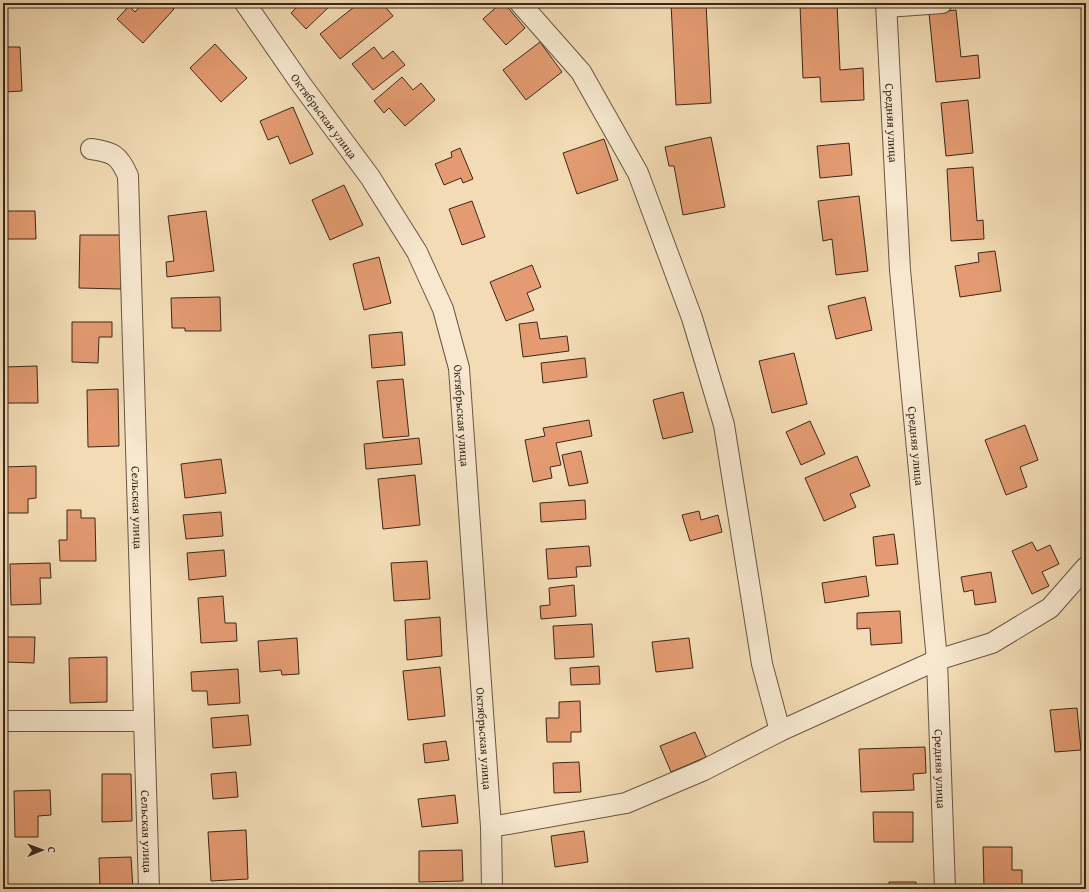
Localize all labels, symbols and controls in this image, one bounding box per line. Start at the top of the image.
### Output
street label: Октябрьская улица [287,70,362,162]
street label: Средняя улица [882,83,903,163]
street label: Октябрьская улица [450,362,474,467]
street label: Средняя улица [904,406,929,486]
street label: Сельская улица [128,466,147,550]
street label: Октябрьская улица [473,687,497,790]
street label: Средняя улица [931,729,951,809]
street label: Сельская улица [138,790,157,873]
north arrow [22,830,62,870]
text: С [44,847,60,853]

